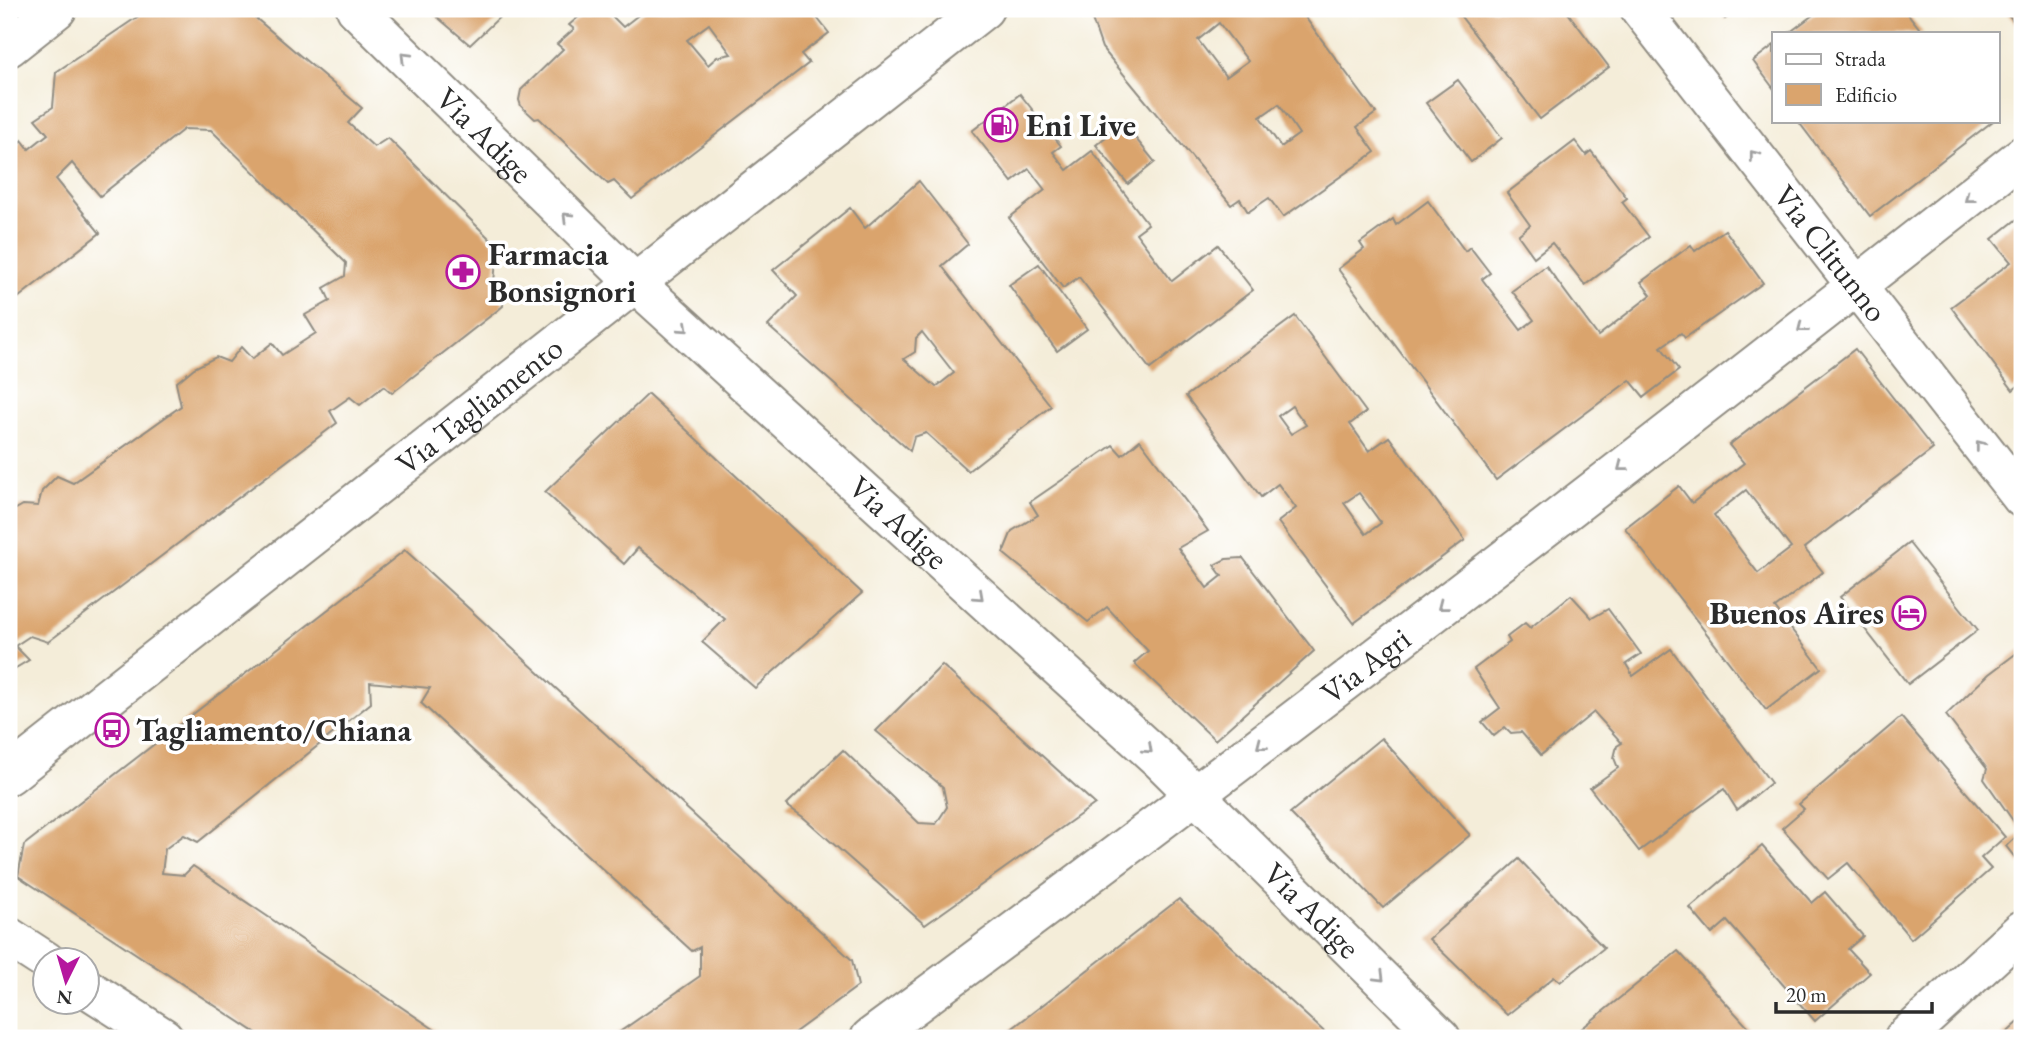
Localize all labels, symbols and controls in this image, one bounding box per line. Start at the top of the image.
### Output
legend [1772,32,2000,122]
text: Strada [1835,45,1886,72]
one-way arrow [401,53,414,66]
street label: Via Adige [427,78,542,192]
text: Edificio [1835,81,1897,108]
place label: Eni Live [1026,104,1136,146]
fuel station icon: Eni Live [982,106,1020,144]
one-way arrow [1750,151,1763,163]
street label: Via Clitunno [1764,176,1897,330]
one-way arrow [1964,190,1977,202]
one-way arrow [563,212,576,225]
place label: Farmacia Bonsignori [488,233,637,312]
pharmacy icon: Farmacia Bonsignori [444,253,482,291]
one-way arrow [676,320,689,332]
one-way arrow [1798,320,1810,333]
street label: Via Tagliamento [387,327,571,484]
one-way arrow [1976,440,1989,452]
one-way arrow [1617,459,1630,471]
street label: Via Adige [840,466,957,578]
one-way arrow [971,588,984,601]
place label: Buenos Aires [1709,592,1884,634]
hotel icon: Buenos Aires [1890,594,1928,632]
one-way arrow [1437,597,1449,610]
street label: Via Agri [1312,618,1419,713]
place label: Tagliamento/Chiana [136,709,412,751]
bus stop icon: Tagliamento/Chiana [93,711,131,749]
one-way arrow [1257,736,1269,749]
one-way arrow [1140,741,1153,754]
street label: Via Adige [1254,853,1369,968]
north arrow [32,946,102,1016]
one-way arrow [1372,969,1385,982]
scale bar [1776,970,1931,1014]
text: 20 m [1786,981,1827,1008]
text: N [55,984,73,1011]

